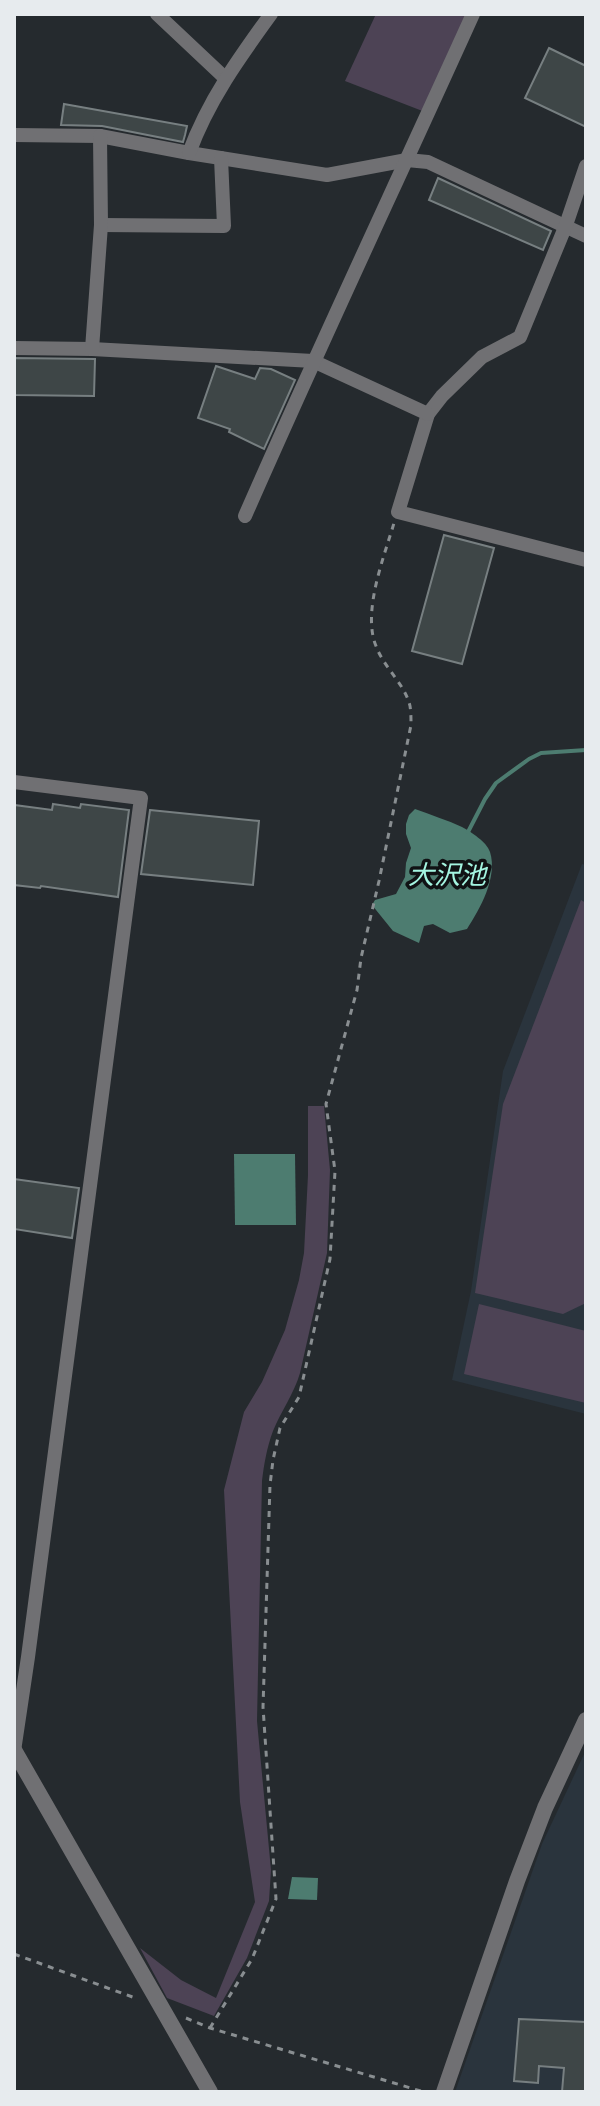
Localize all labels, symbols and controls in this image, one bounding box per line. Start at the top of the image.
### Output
water label: 大沢池 [408,859,489,890]

